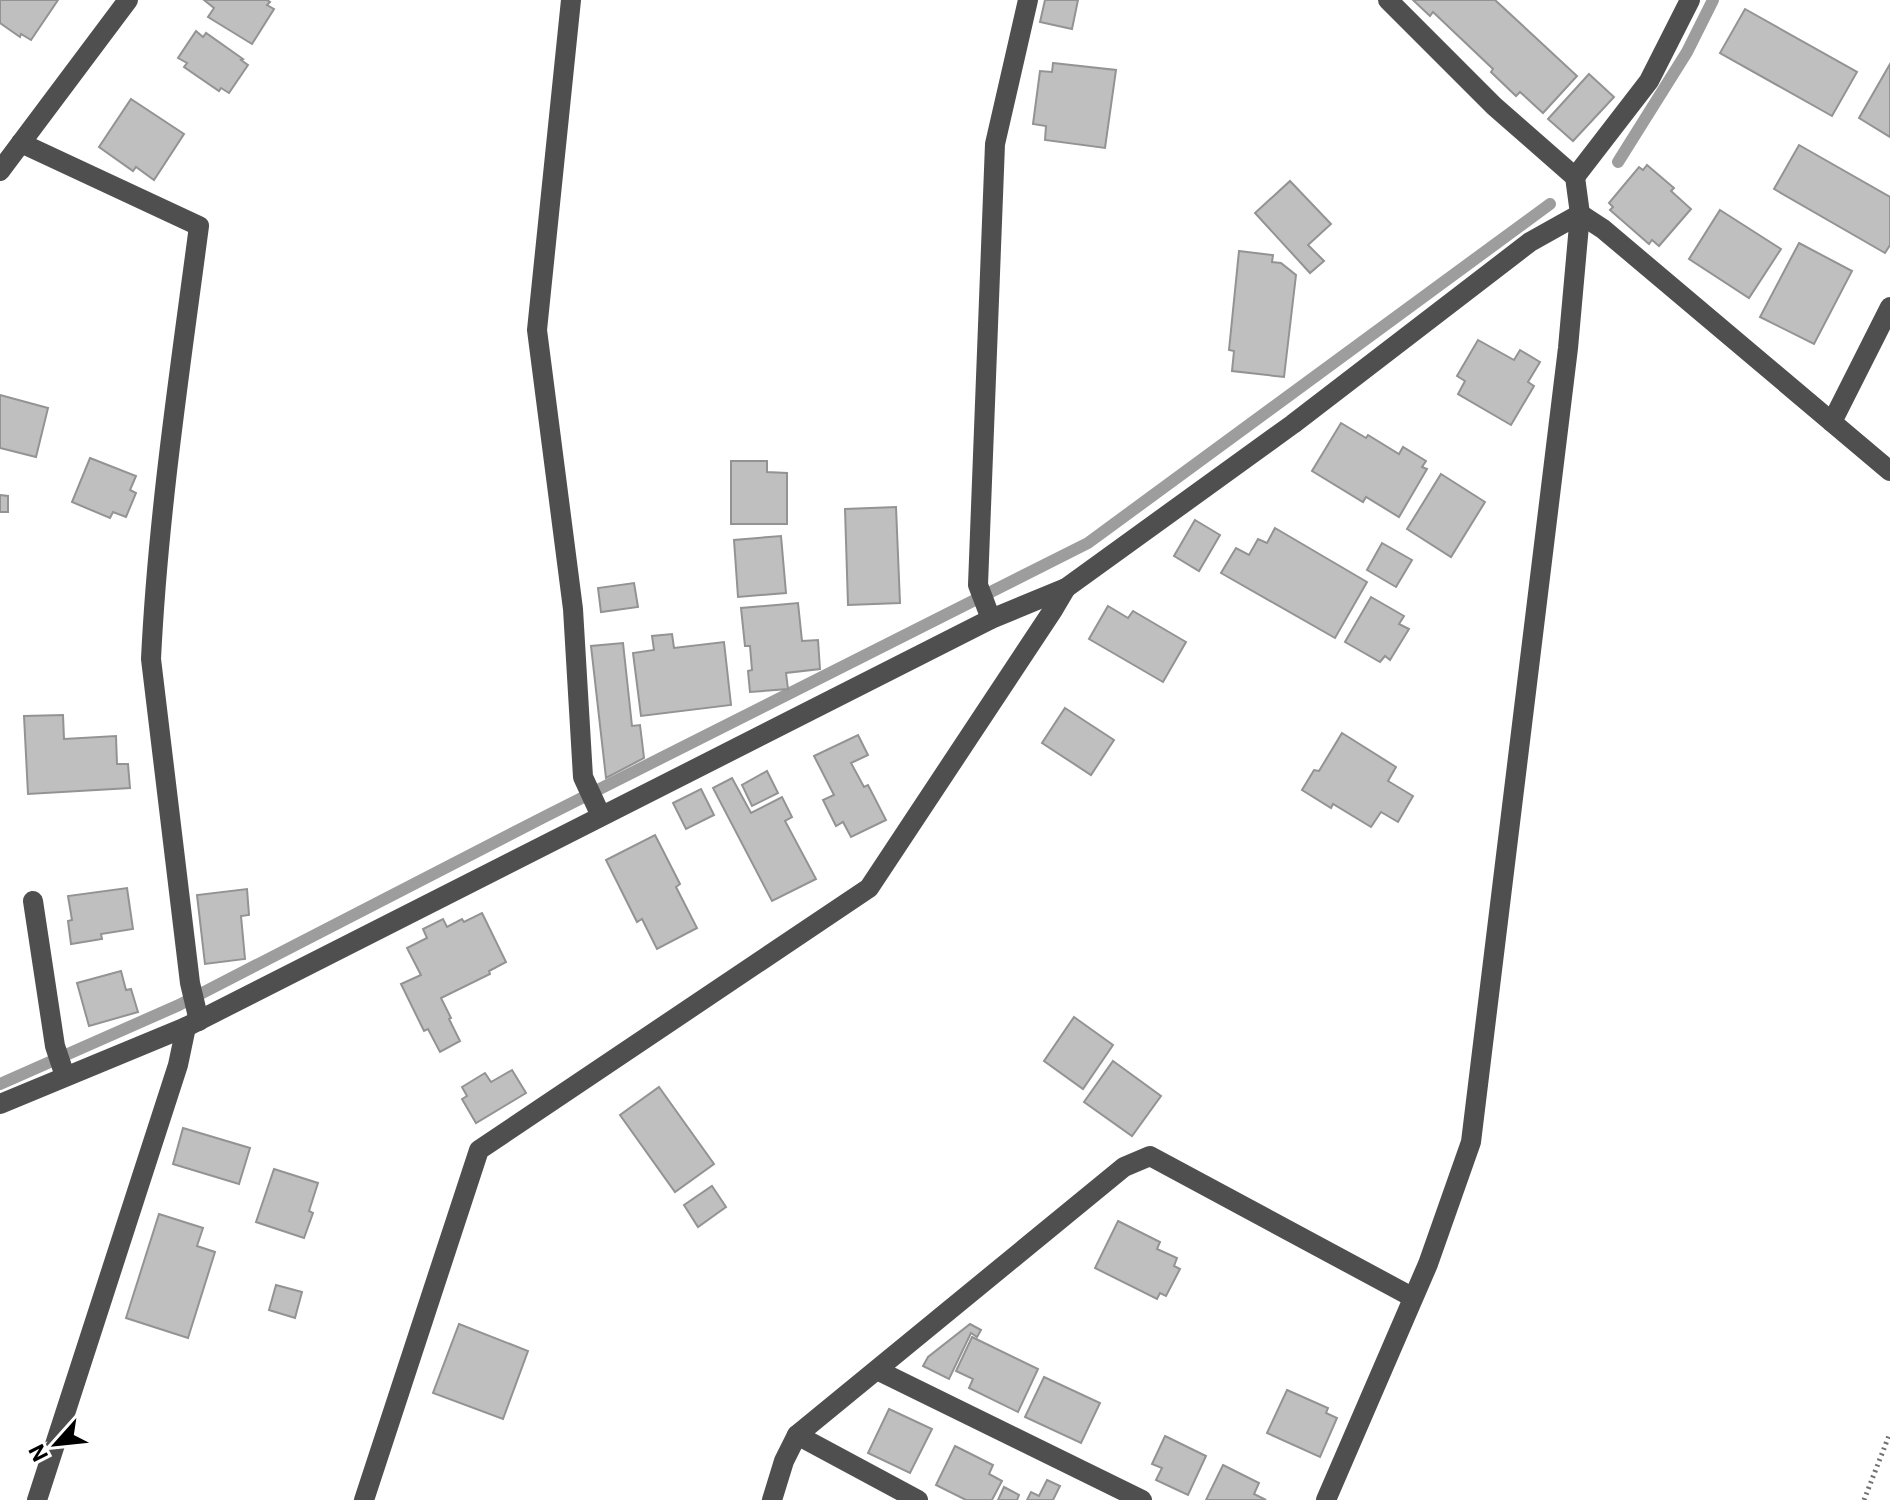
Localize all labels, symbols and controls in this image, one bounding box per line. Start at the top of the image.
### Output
north arrow [16,1404,96,1484]
text: N [24,1440,53,1465]

